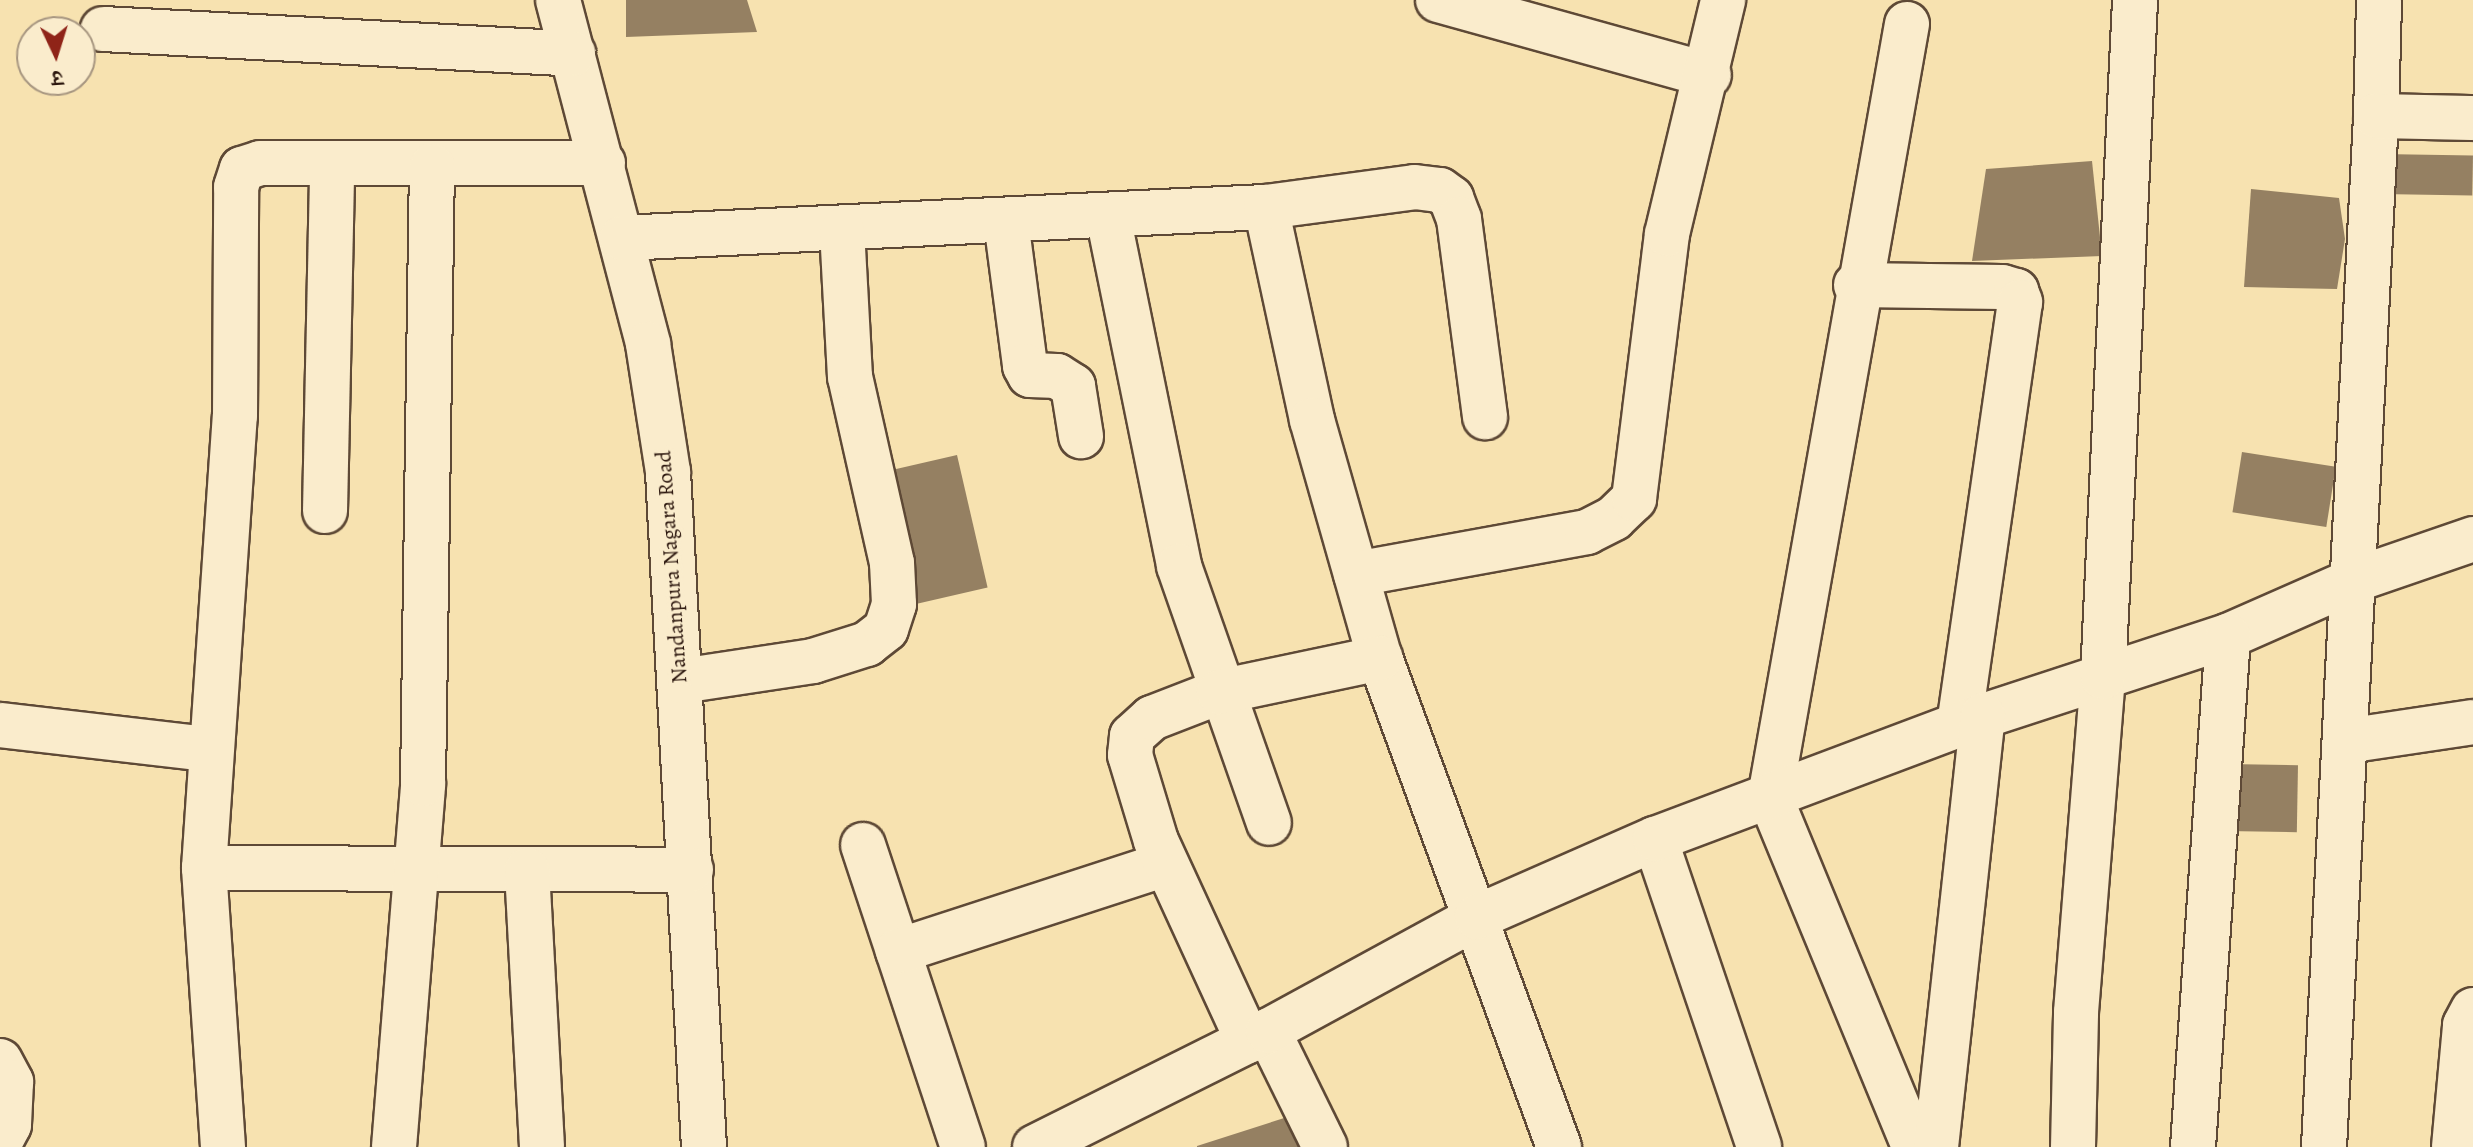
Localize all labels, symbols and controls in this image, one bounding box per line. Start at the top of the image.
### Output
north arrow [16,16,96,96]
text: उ [51,63,64,93]
street label: Nandanpura Nagara Road [651,450,693,684]

